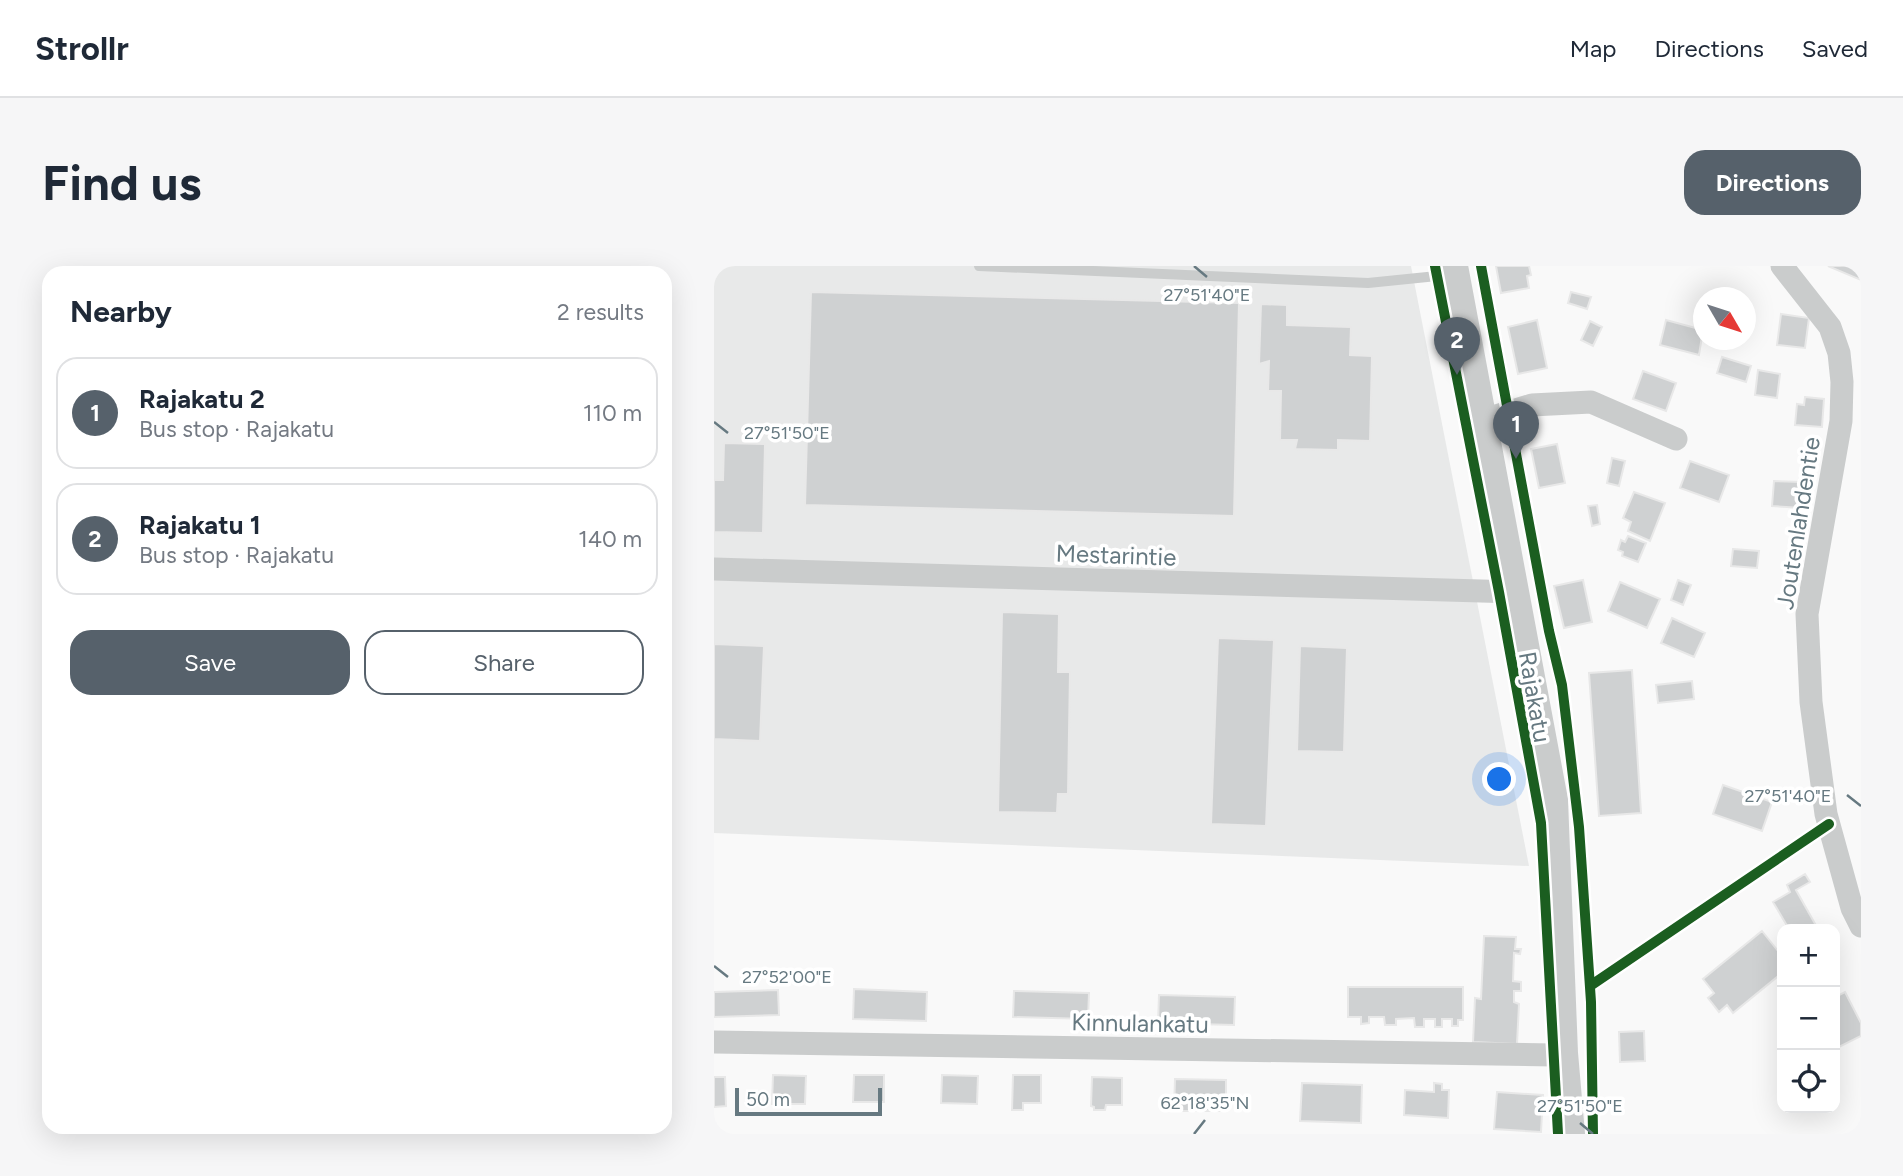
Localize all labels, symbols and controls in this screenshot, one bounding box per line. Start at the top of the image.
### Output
text: Strollr [35,29,129,68]
text: Map [1570,34,1616,63]
text: Directions [1654,34,1764,63]
text: Saved [1802,34,1868,63]
button: Directions [1684,150,1861,215]
text: Find us [42,153,201,212]
text: 27°51'40"E [1164,284,1250,306]
north arrow [1693,287,1756,350]
text: Nearby [70,293,172,330]
text: 2 results [557,298,644,326]
pin: 2 [1434,317,1480,375]
text: Rajakatu 2 [139,383,265,415]
text: 1 [90,399,100,427]
text: 110 m [583,399,642,427]
pin: 1 [1493,401,1539,459]
text: Bus stop · Rajakatu [139,415,334,443]
text: 27°51'50"E [744,422,830,444]
street label: Joutenlahdentie [1770,435,1826,611]
text: Rajakatu 1 [139,509,261,541]
text: 2 [88,525,102,553]
text: 140 m [578,525,642,553]
street label: Mestarintie [1055,538,1177,572]
text: Bus stop · Rajakatu [139,541,334,569]
button: Save [70,630,350,695]
button: Share [364,630,644,695]
street label: Rajakatu [1513,649,1557,745]
your location [1482,762,1516,796]
text: 27°51'40"E [1745,785,1831,807]
map controls [1777,924,1840,1113]
button: + [1777,924,1840,987]
text: 27°52'00"E [742,966,832,988]
button: − [1777,987,1840,1050]
street label: Kinnulankatu [1071,1007,1209,1039]
button: locate [1777,1050,1840,1113]
scale bar [735,1085,882,1117]
text: 50 m [746,1088,790,1111]
text: 62°18'35"N [1161,1092,1249,1114]
text: 27°51'50"E [1537,1095,1623,1117]

